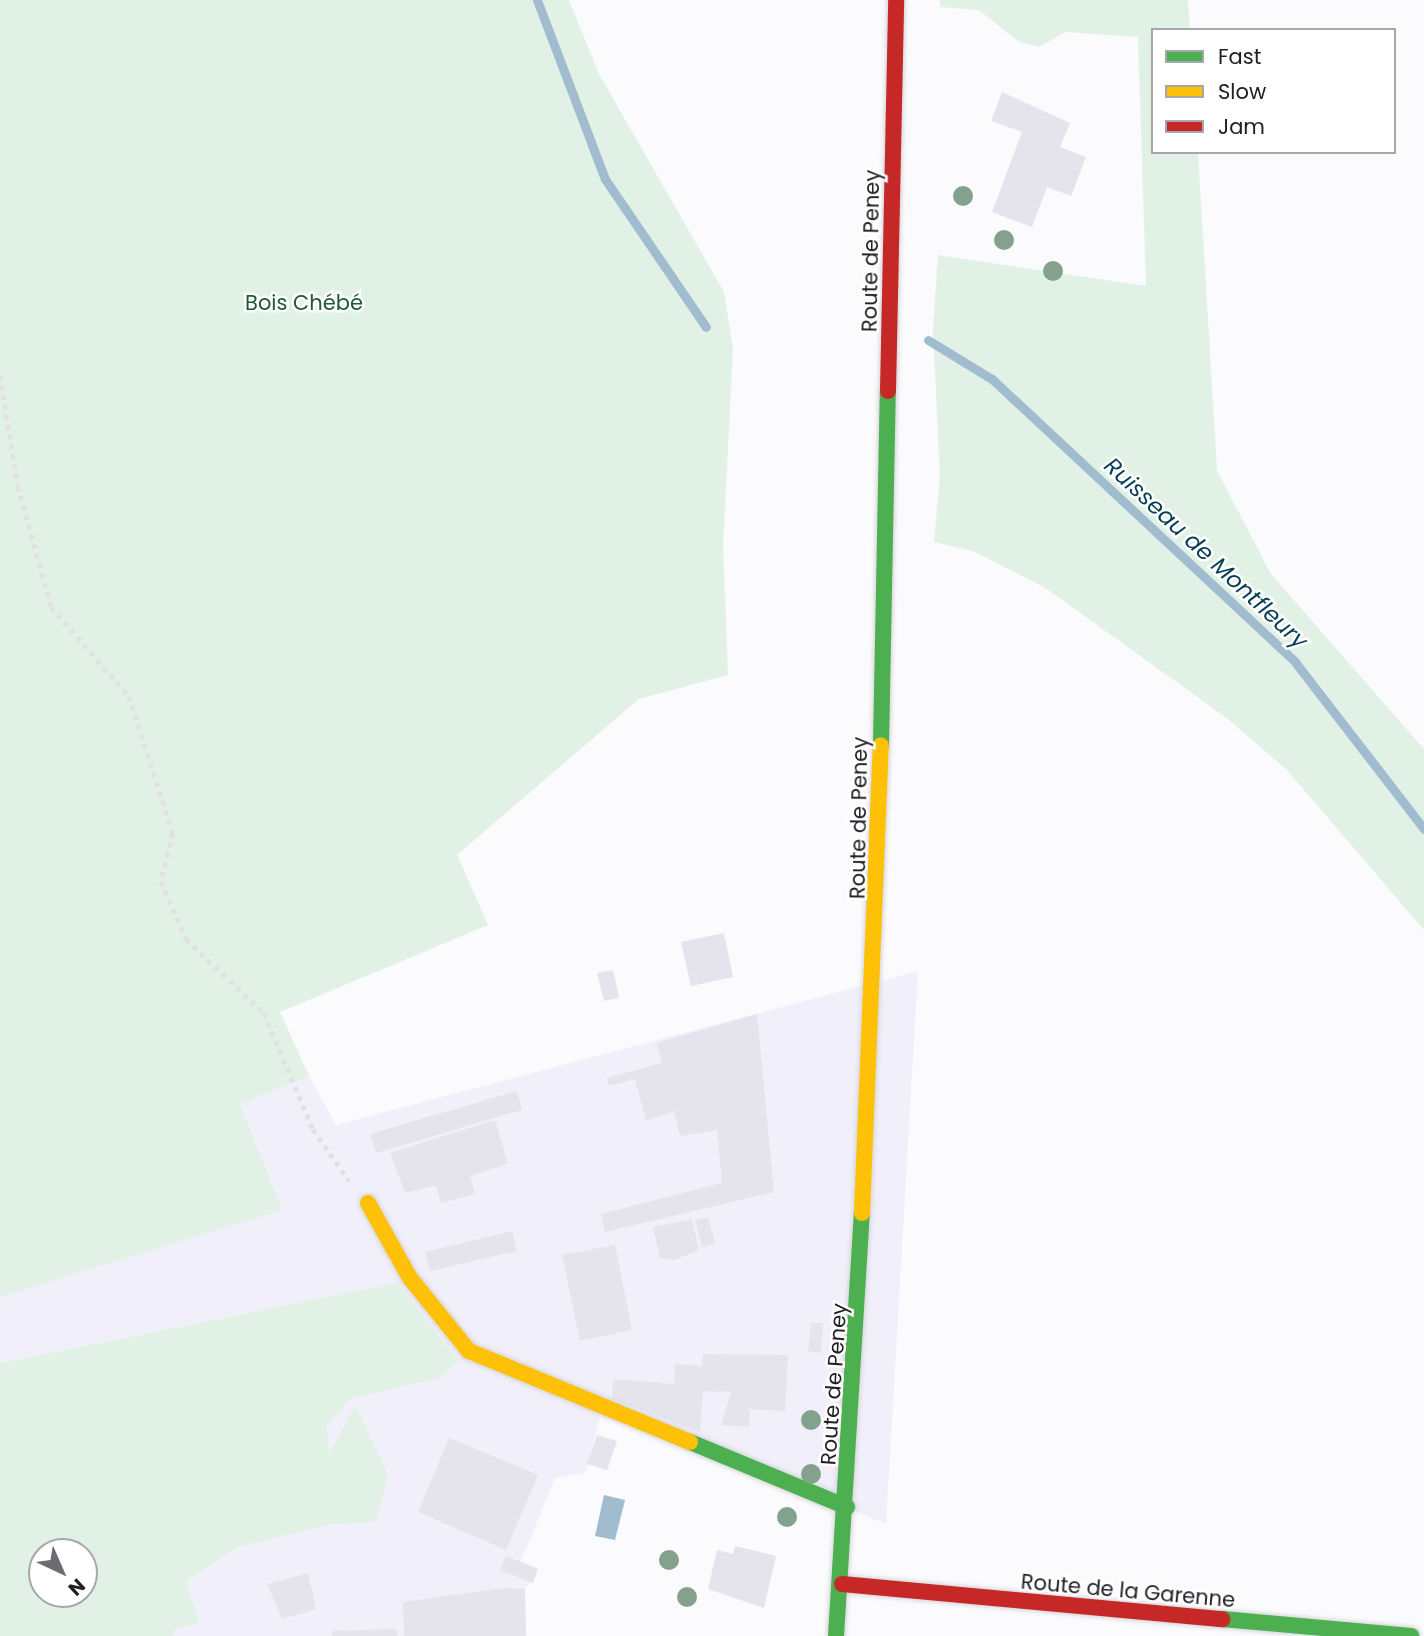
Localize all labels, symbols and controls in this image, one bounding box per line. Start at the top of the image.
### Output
legend [1151,28,1396,154]
text: Fast [1218,42,1261,71]
text: Slow [1218,77,1266,106]
text: Jam [1218,112,1265,141]
street label: Route de Peney [857,170,885,332]
park label: Bois Chébé [245,290,363,316]
water label: Ruisseau de Montfleury [1099,452,1313,654]
street label: Route de Peney [845,737,873,899]
street label: Route de Peney [816,1302,852,1466]
north arrow [28,1538,98,1608]
street label: Route de la Garenne [1020,1569,1236,1613]
text: N [62,1572,91,1602]

